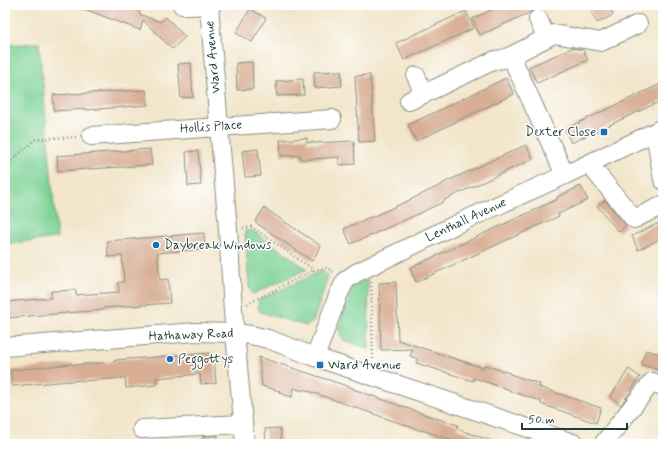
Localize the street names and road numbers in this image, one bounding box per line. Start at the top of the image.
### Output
street label: Ward Avenue [201,20,225,94]
street label: Hollis Place [179,116,243,138]
street label: Lenthall Avenue [423,194,509,246]
street label: Hathaway Road [148,325,234,345]

